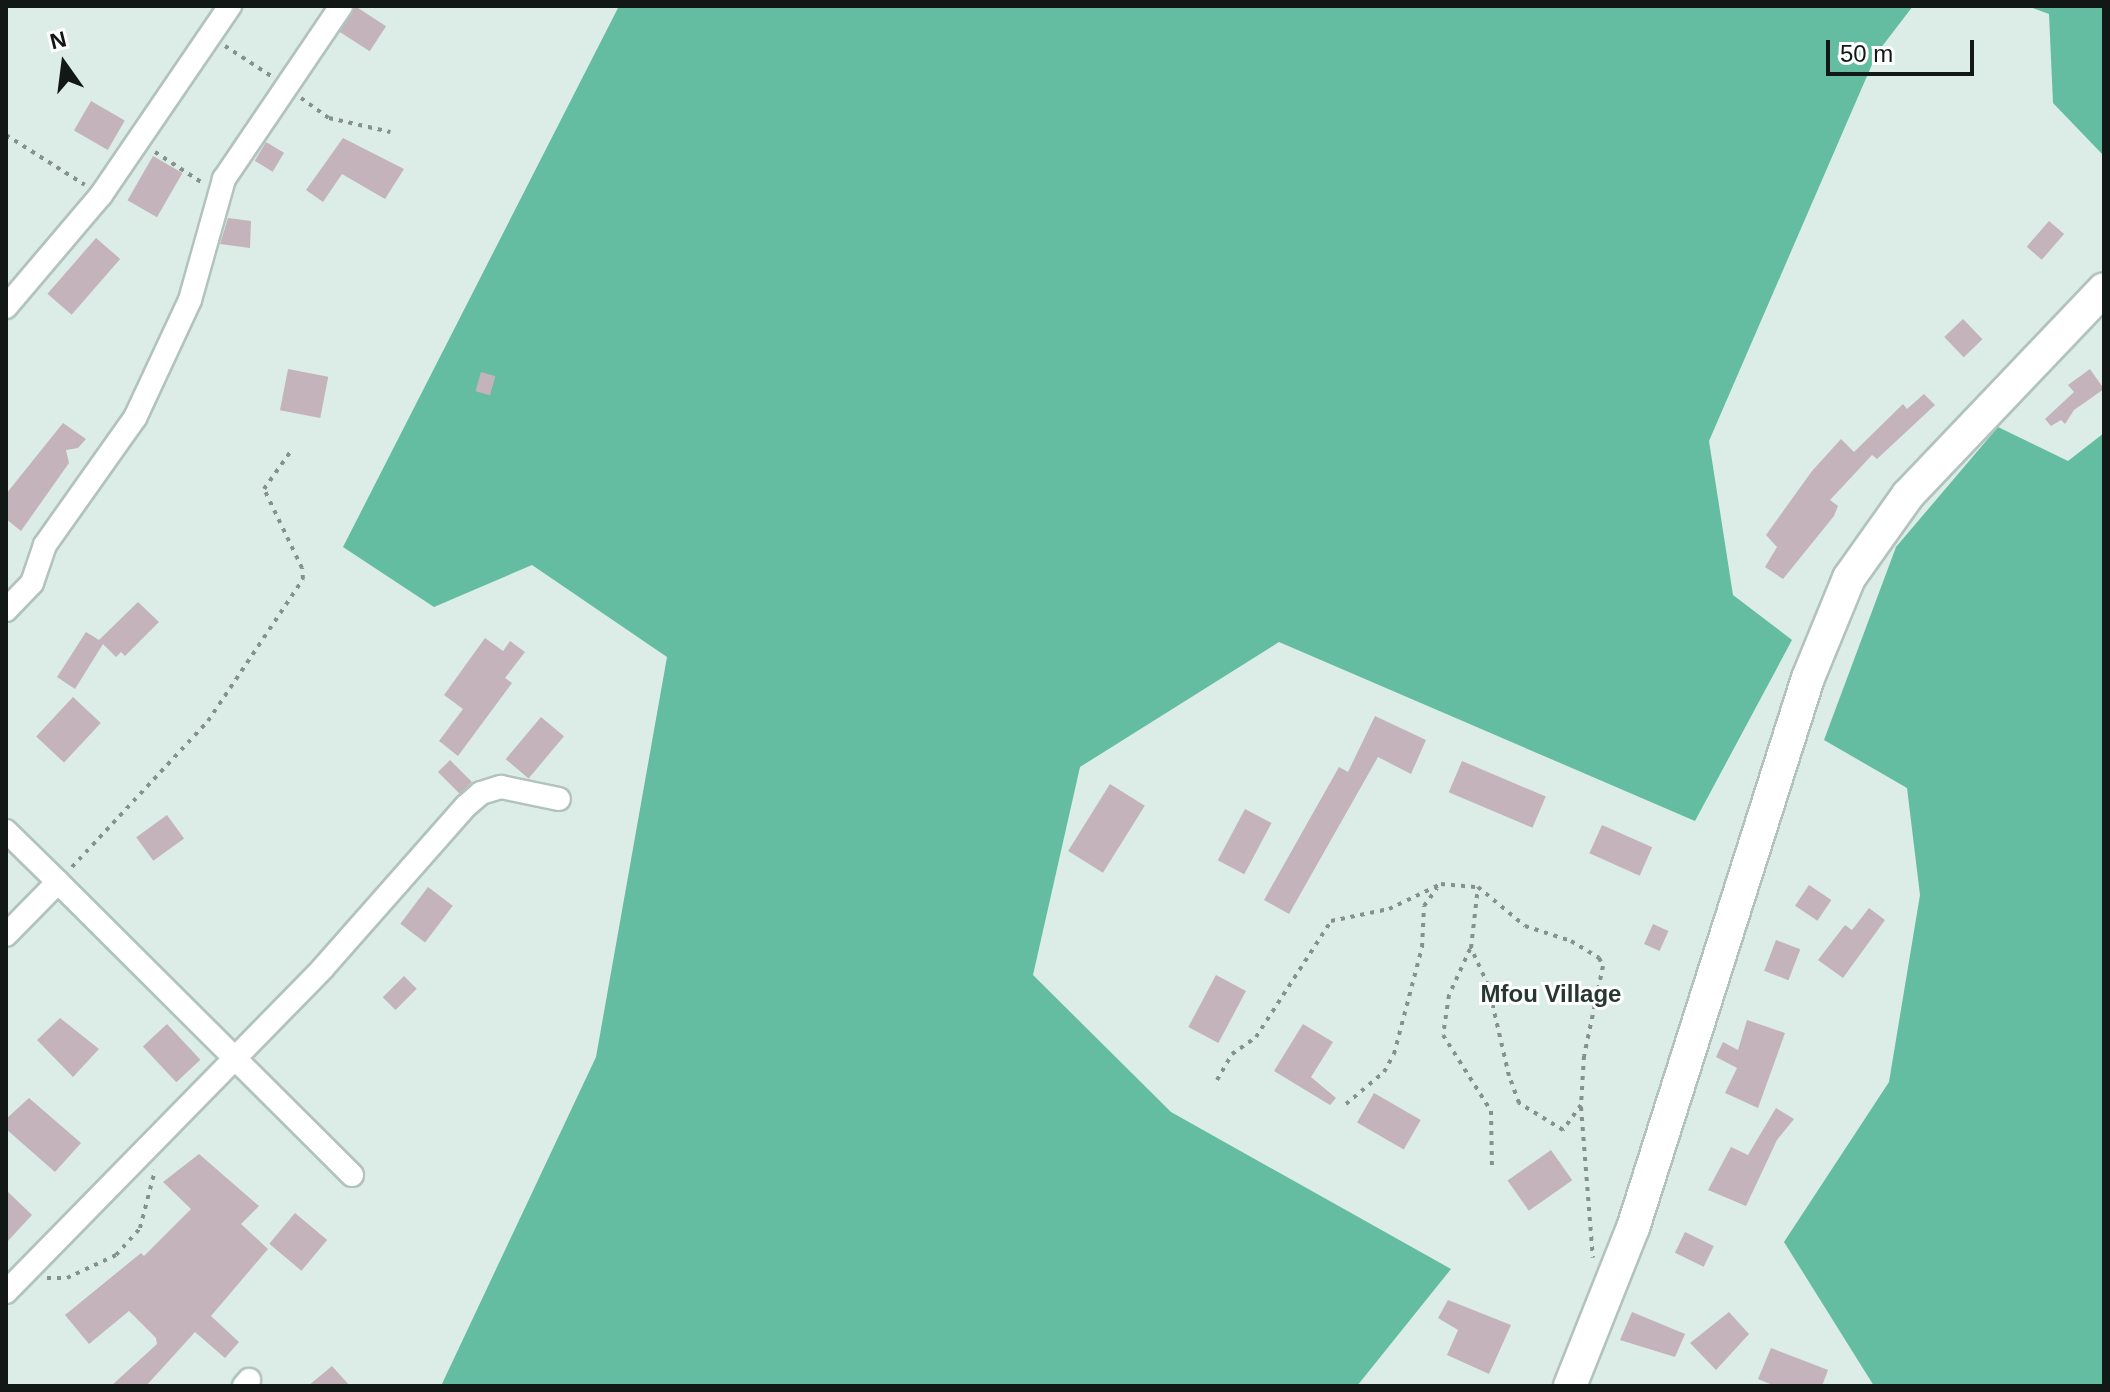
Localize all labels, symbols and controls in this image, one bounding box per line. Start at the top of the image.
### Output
north arrow [24,24,104,104]
scale bar [1830,24,1978,74]
text: N [47,26,69,54]
text: 50 m [1840,40,1893,67]
district label: Mfou Village [1481,980,1621,1008]

